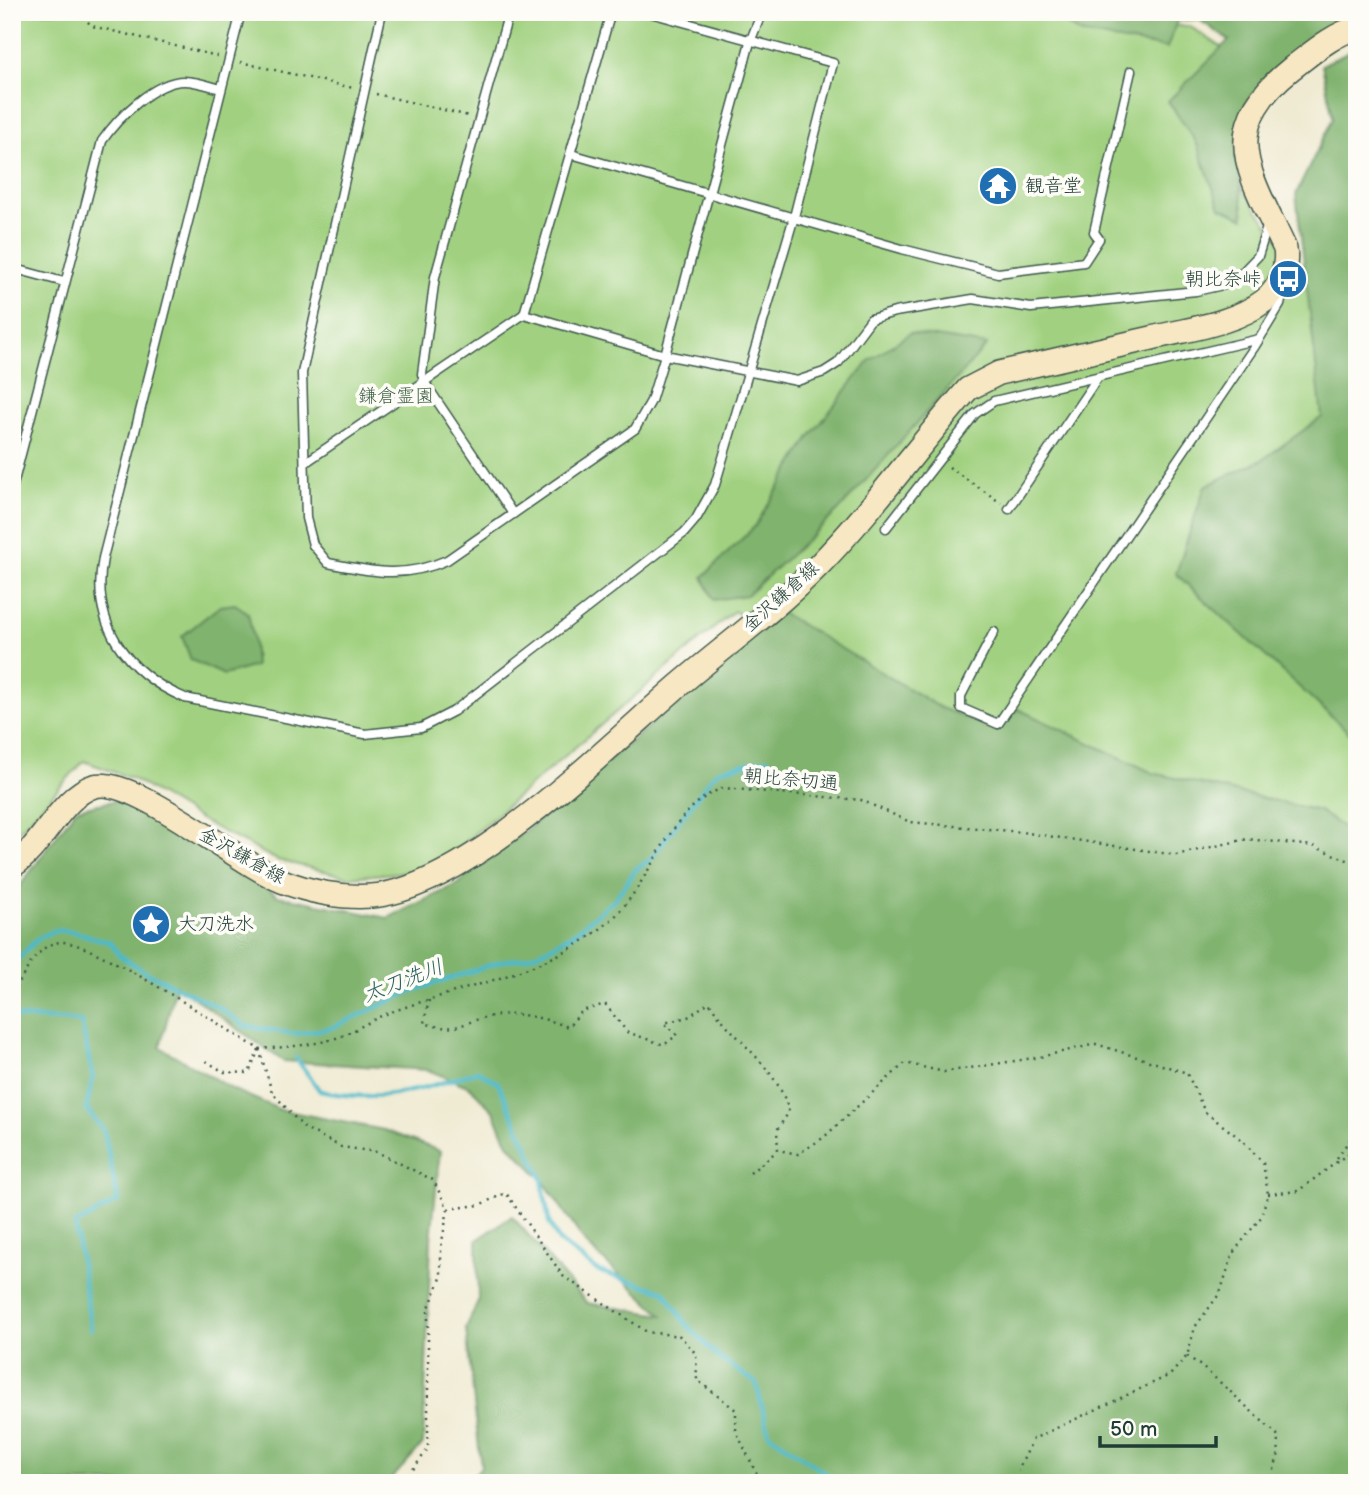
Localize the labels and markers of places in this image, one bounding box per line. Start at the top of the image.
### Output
temple icon: 観音堂 [977,165,1019,207]
place label: 観音堂 [1025,175,1082,198]
bus stop icon: 朝比奈峠 [1267,258,1309,300]
place label: 朝比奈峠 [1185,268,1261,291]
place icon: 大刀洗水 [130,903,172,945]
place label: 大刀洗水 [178,913,254,936]

